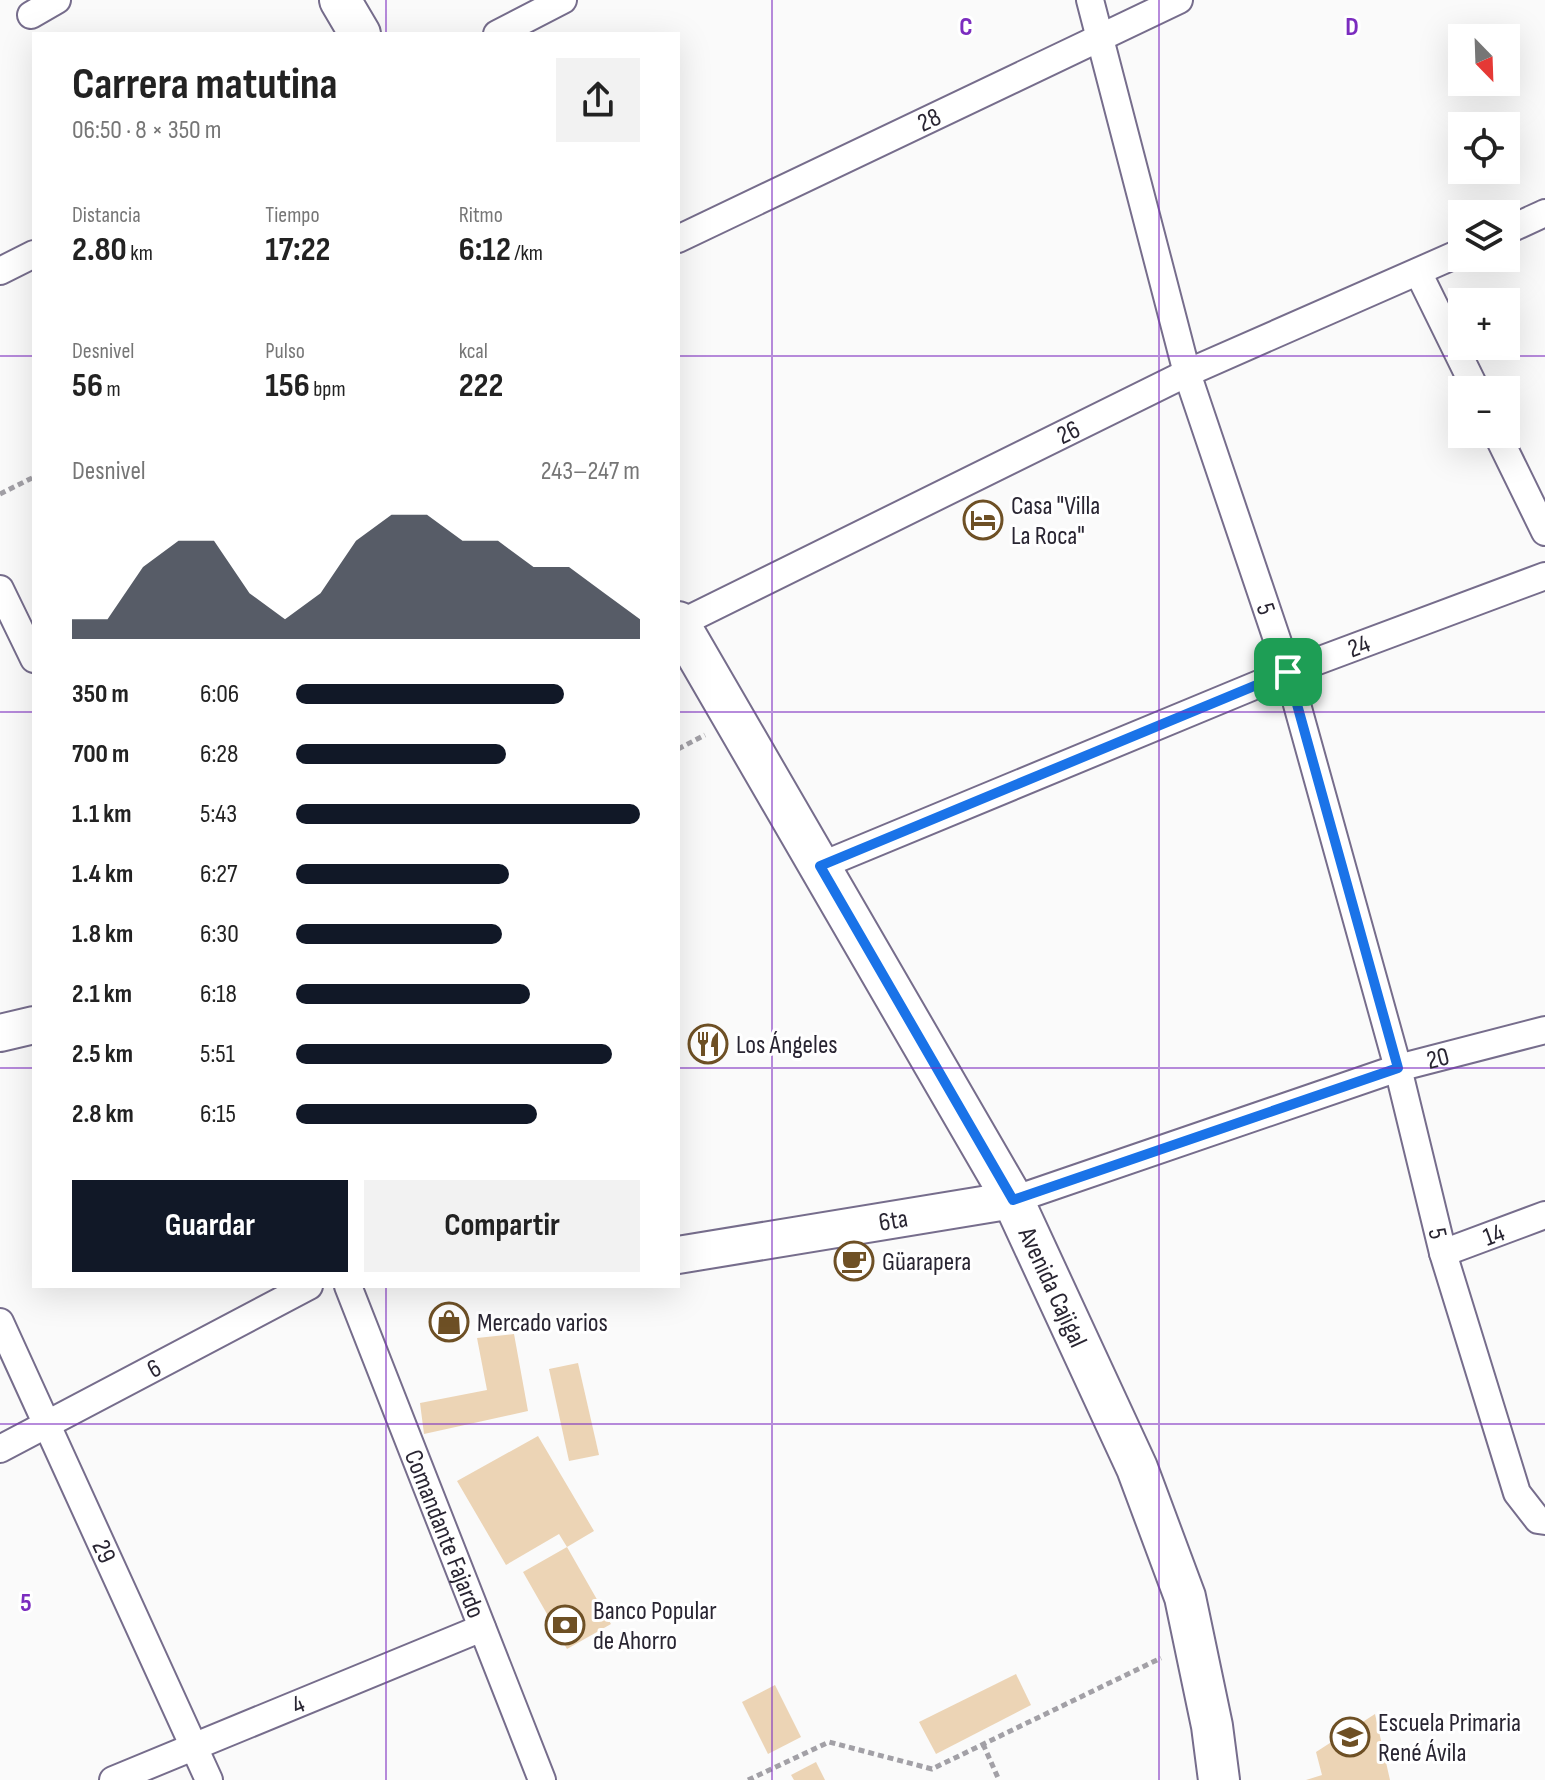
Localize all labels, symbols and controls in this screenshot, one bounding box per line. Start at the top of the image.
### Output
text: C [959,12,973,43]
text: D [1345,12,1359,43]
north arrow [1448,24,1520,96]
map controls [1448,24,1520,448]
text: Carrera matutina [72,58,337,111]
button: share [556,58,640,142]
street label: 28 [913,102,946,139]
button: locate [1448,112,1520,184]
text: 06:50 · 8 × 350 m [72,115,221,146]
button: layers [1448,200,1520,272]
text: Distancia [72,202,141,229]
text: Tiempo [265,202,320,229]
text: Ritmo [459,202,503,229]
text: 2.80 [72,229,127,270]
text: 17:22 [265,229,331,270]
text: 6:12 [459,229,511,270]
text: km [127,240,153,267]
text: /km [511,240,543,267]
button: + [1448,288,1520,360]
text: Desnivel [72,338,134,365]
text: Pulso [265,338,305,365]
text: kcal [459,338,488,365]
text: 56 [72,365,103,406]
text: 156 [265,365,310,406]
text: 222 [459,365,503,406]
text: m [103,376,121,403]
text: bpm [310,376,346,403]
button: − [1448,376,1520,448]
street label: 26 [1052,414,1086,452]
text: Desnivel [72,456,146,487]
text: 243–247 m [541,456,640,487]
place label: Casa "Villa La Roca" [1011,491,1100,552]
hotel icon: Casa "Villa La Roca" [962,499,1004,541]
street label: 5 [1249,599,1281,619]
street label: 24 [1344,629,1375,665]
pin [1254,638,1322,706]
icon: arrive [1266,650,1310,694]
text: 350 m [72,679,129,710]
text: 6:06 [200,679,239,710]
text: 700 m [72,739,129,770]
text: 6:28 [200,739,238,770]
text: 1.1 km [72,799,131,830]
text: 5:43 [200,799,237,830]
text: 1.4 km [72,859,133,890]
text: 6:27 [200,859,237,890]
text: 1.8 km [72,919,133,950]
text: 6:30 [200,919,239,950]
text: 2.1 km [72,979,132,1010]
text: 6:18 [200,979,237,1010]
restaurant icon: Los Ángeles [687,1023,729,1065]
place label: Los Ángeles [736,1030,838,1061]
text: 2.5 km [72,1039,133,1070]
text: 5:51 [200,1039,235,1070]
street label: 20 [1423,1041,1453,1077]
text: 2.8 km [72,1099,134,1130]
text: 6:15 [200,1099,236,1130]
button: Guardar [72,1180,348,1272]
button: Compartir [364,1180,640,1272]
street label: 6ta [876,1203,910,1239]
street label: 14 [1479,1217,1509,1254]
street label: Avenida Cajigal [1010,1222,1093,1353]
street label: 5 [1420,1225,1453,1242]
cafe icon: Güarapera [833,1240,875,1282]
place label: Güarapera [882,1247,971,1278]
shop icon: Mercado varios [428,1301,470,1343]
place label: Mercado varios [477,1308,608,1339]
street label: 6 [142,1353,167,1386]
street label: Comandante Fajardo [397,1445,491,1623]
street label: 29 [85,1535,122,1568]
text: 5 [20,1588,32,1619]
place label: Banco Popular de Ahorro [593,1596,717,1657]
bank icon: Banco Popular de Ahorro [544,1604,586,1646]
street label: 4 [288,1689,310,1722]
place label: Escuela Primaria René Ávila [1378,1708,1521,1769]
school or university icon: Escuela Primaria René Ávila [1329,1716,1371,1758]

